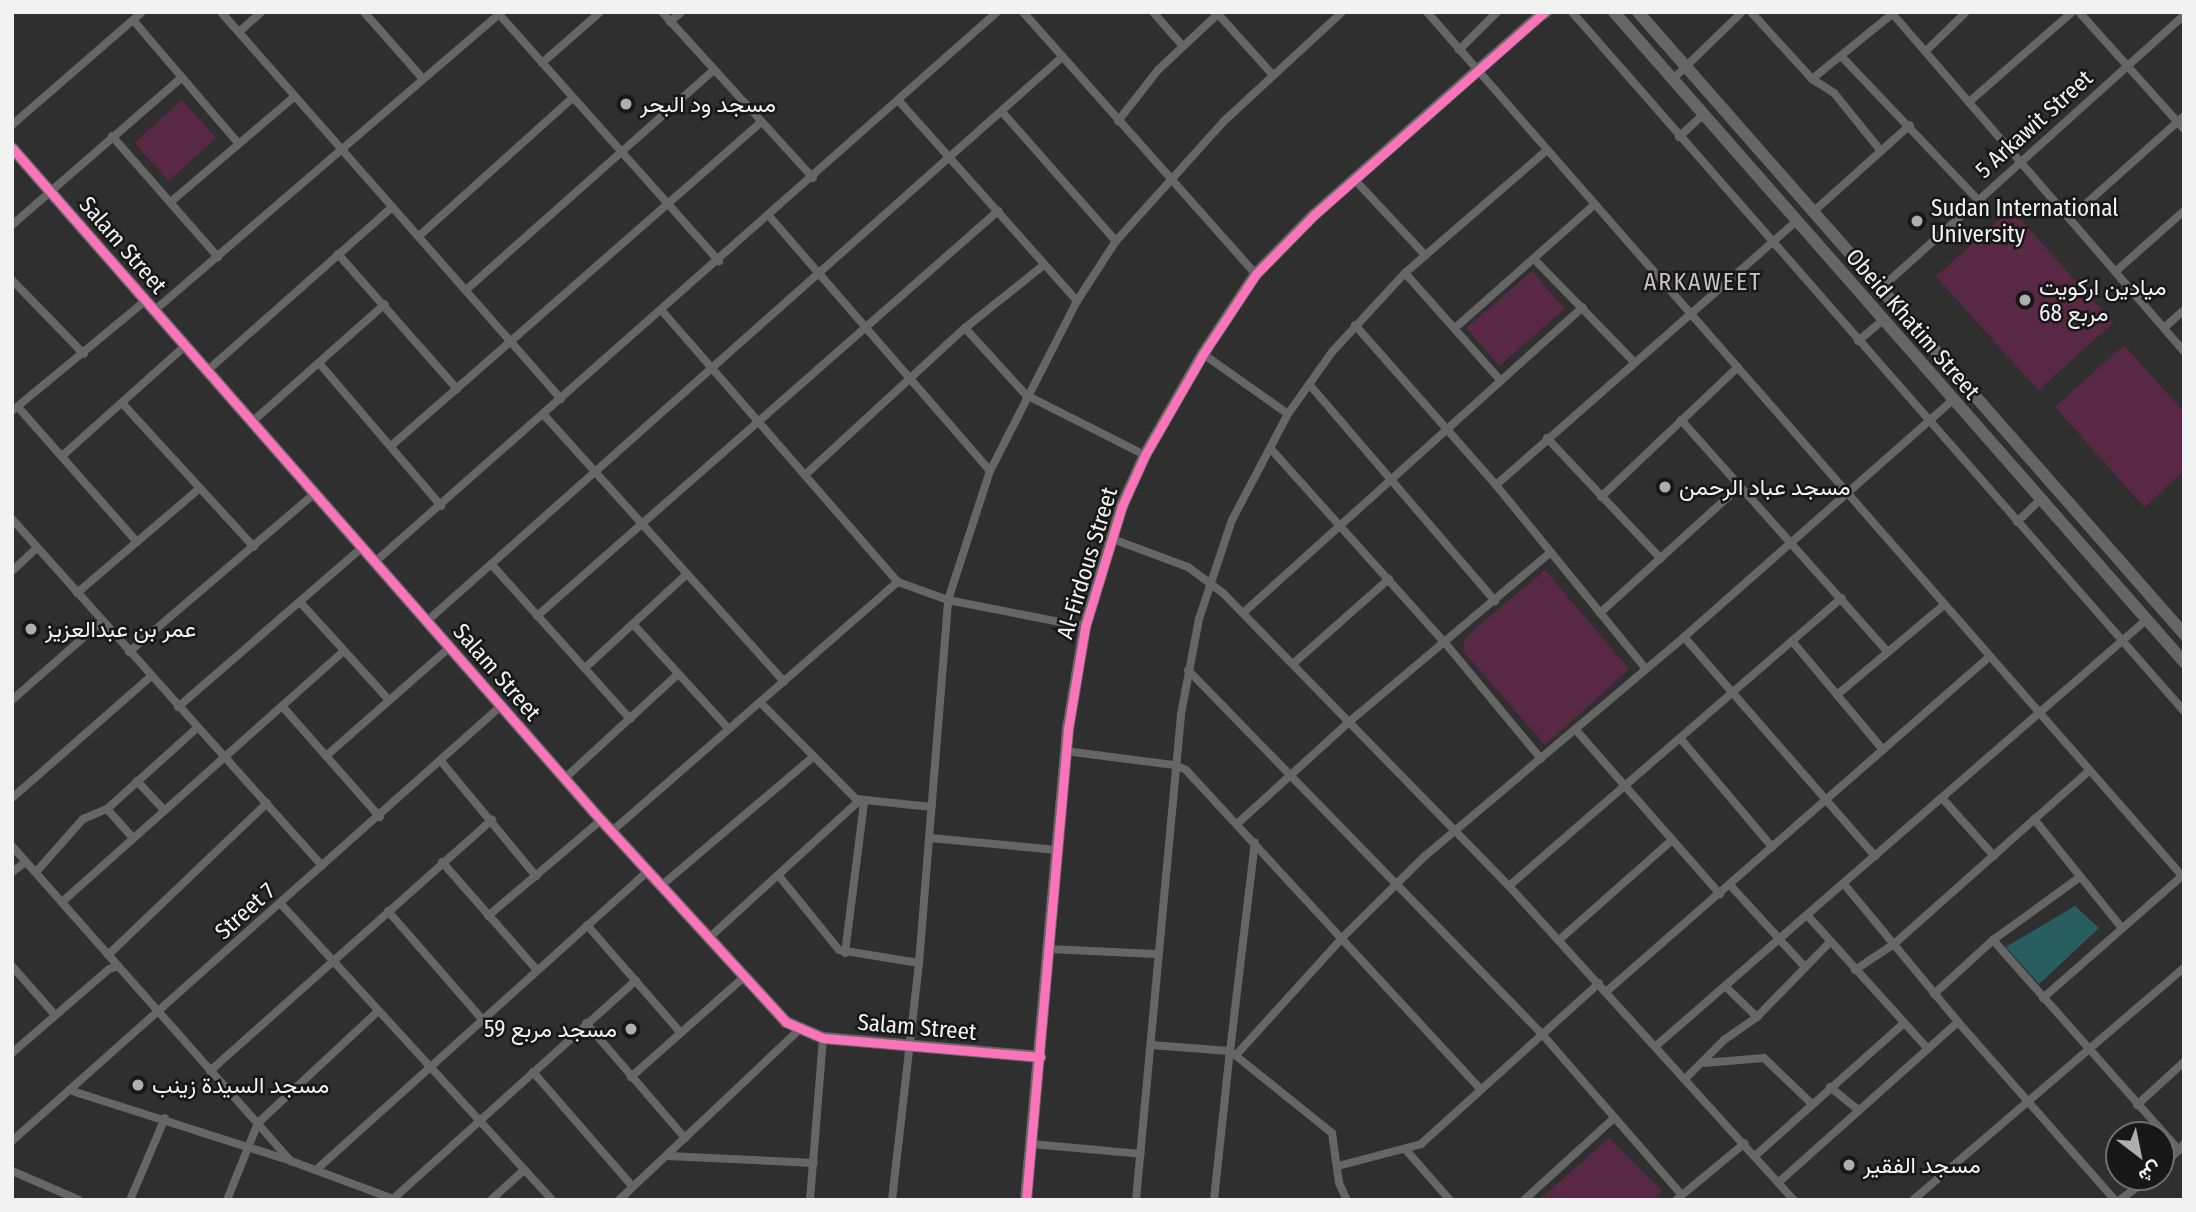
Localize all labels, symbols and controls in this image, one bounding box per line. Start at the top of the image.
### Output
street label: 5 Arkawit Street [1970,64,2098,184]
place label: مسجد ود البحر [640,90,776,118]
marker: مسجد ود البحر [618,96,634,112]
street label: Salam Street [73,191,173,299]
place label: Sudan International University [1931,194,2118,248]
marker: Sudan International University [1909,213,1925,229]
street label: Obeid Khatim Street [1840,243,1986,405]
district label: ARKAWEET [1645,269,1761,297]
place label: ميادين اركويت مربع 68 [2039,273,2167,327]
marker: ميادين اركويت مربع 68 [2017,292,2033,308]
place label: مسجد عباد الرحمن [1679,473,1851,501]
marker: مسجد عباد الرحمن [1657,479,1673,495]
street label: Al-Firdous Street [1051,484,1123,642]
place label: عمر بن عبدالعزيز [45,615,196,643]
street label: Salam Street [447,618,547,726]
marker: عمر بن عبدالعزيز [23,621,39,637]
street label: Street 7 [209,877,281,945]
street label: Salam Street [856,1008,978,1046]
place label: مسجد مربع 59 [484,1015,617,1043]
marker: مسجد مربع 59 [623,1021,639,1037]
place label: مسجد السيدة زينب [152,1071,329,1099]
marker: مسجد السيدة زينب [130,1077,146,1093]
north arrow [2105,1121,2175,1191]
place label: مسجد الفقير [1863,1151,1981,1179]
marker: مسجد الفقير [1841,1157,1857,1173]
text: ش [2135,1157,2166,1188]

